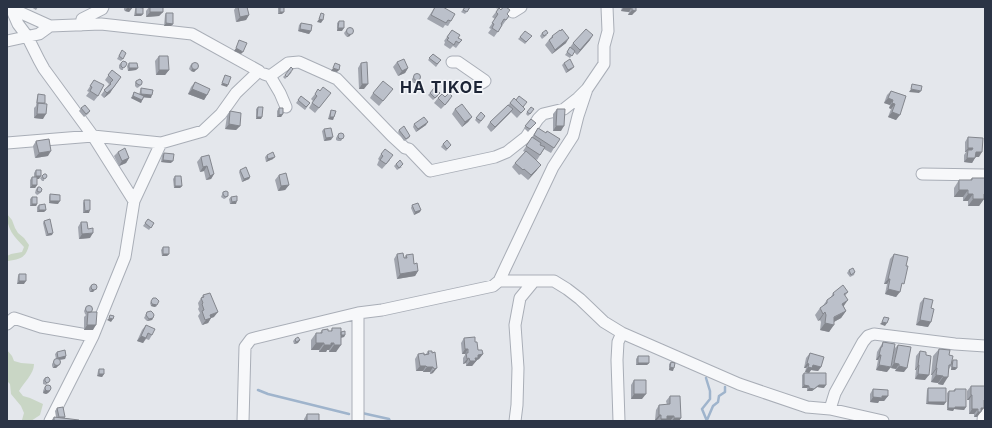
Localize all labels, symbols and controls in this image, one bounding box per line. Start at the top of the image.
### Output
district label: HA TIKOE [400,77,484,97]

